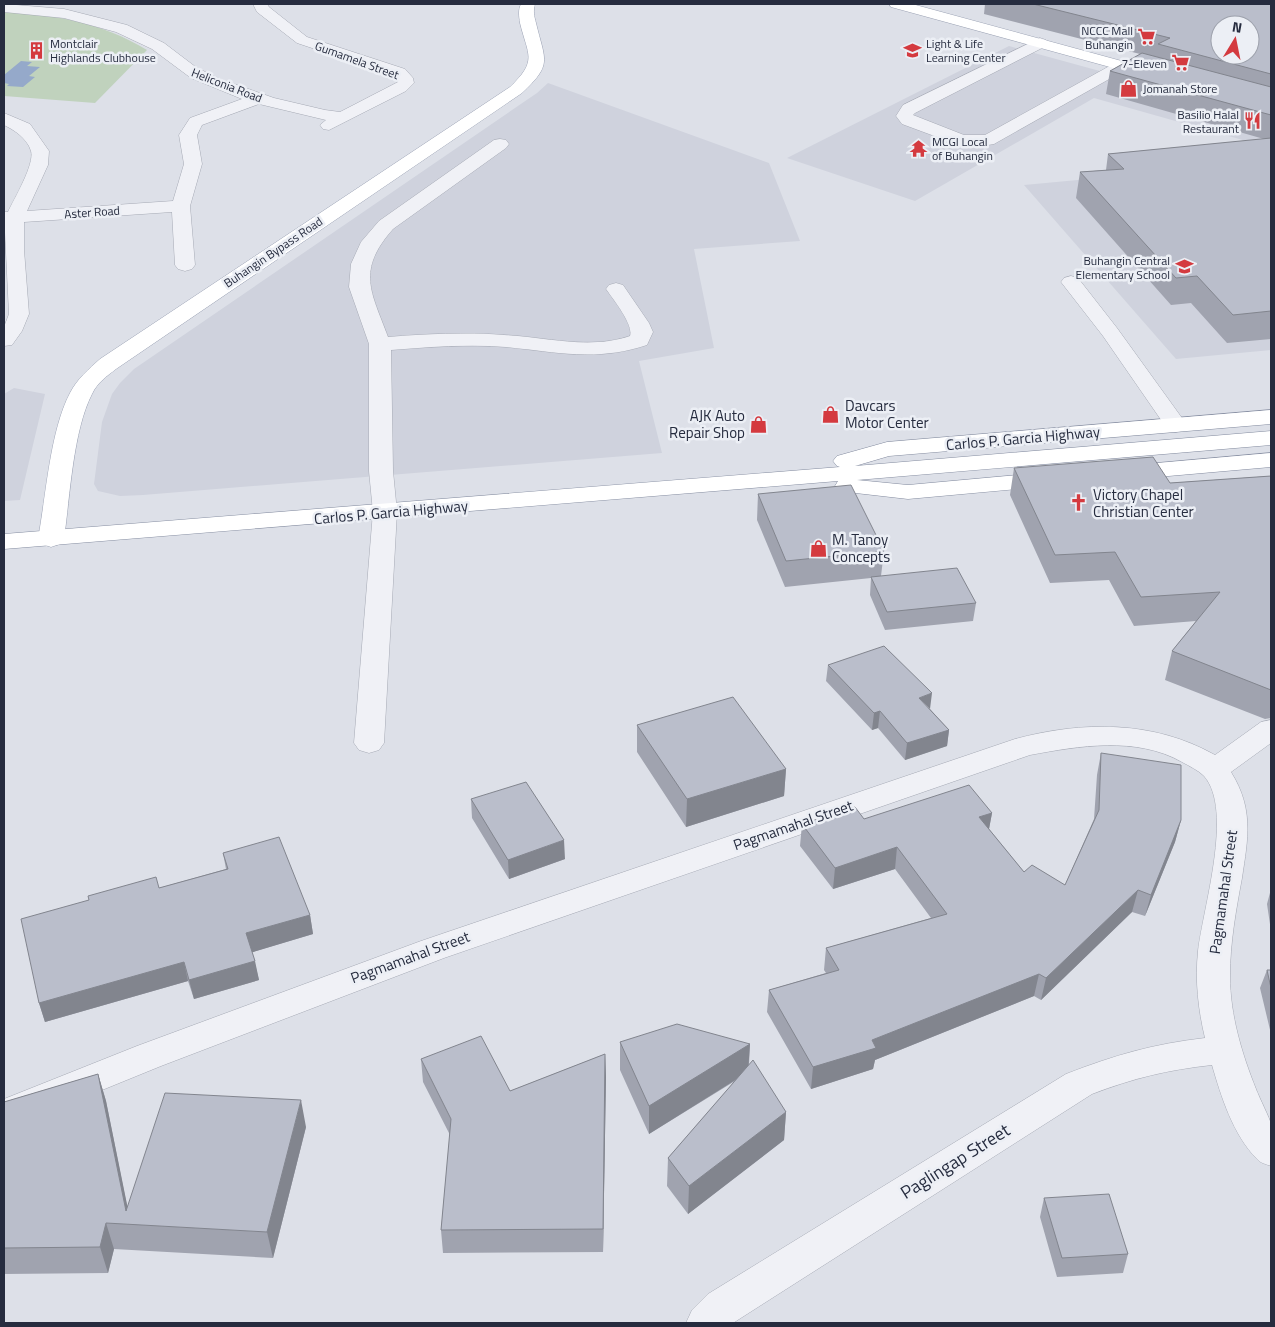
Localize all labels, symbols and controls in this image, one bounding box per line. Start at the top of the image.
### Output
north arrow [1210,15,1260,65]
text: N [1231,16,1244,38]
place label: NCCC Mall Buhangin [1081,21,1133,54]
supermarket icon: NCCC Mall Buhangin [1137,27,1157,47]
place label: Montclair Highlands Clubhouse [50,34,156,67]
place label: Light & Life Learning Center [926,34,1006,67]
street label: Gumamela Street [312,36,402,84]
building icon: Montclair Highlands Clubhouse [26,40,46,60]
school or university icon: Light & Life Learning Center [902,40,922,60]
supermarket icon: 7-Eleven [1171,53,1191,73]
place label: 7-Eleven [1121,54,1167,73]
street label: Heliconia Road [189,63,265,107]
shop icon: Jomanah Store [1119,78,1139,98]
place label: Jomanah Store [1143,79,1217,98]
place label: Basilio Halal Restaurant [1177,105,1240,138]
restaurant icon: Basilio Halal Restaurant [1243,111,1263,131]
place label: MCGI Local of Buhangin [932,132,993,165]
temple icon: MCGI Local of Buhangin [908,138,928,158]
street label: Aster Road [64,201,120,223]
street label: Buhangin Bypass Road [220,212,326,292]
place label: Buhangin Central Elementary School [1076,251,1170,284]
school or university icon: Buhangin Central Elementary School [1174,257,1194,277]
place label: Davcars Motor Center [845,394,929,434]
place label: AJK Auto Repair Shop [669,404,745,444]
shop icon: Davcars Motor Center [821,404,841,424]
shop icon: AJK Auto Repair Shop [749,414,769,434]
street label: Carlos P. Garcia Highway [945,420,1101,456]
place label: Victory Chapel Christian Center [1093,483,1194,523]
church icon: Victory Chapel Christian Center [1069,493,1089,513]
street label: Carlos P. Garcia Highway [313,494,469,530]
place label: M. Tanoy Concepts [832,528,890,568]
shop icon: M. Tanoy Concepts [808,538,828,558]
street label: Pagmamahal Street [730,794,857,856]
street label: Pagmamahal Street [1203,828,1243,956]
street label: Pagmamahal Street [347,925,473,989]
street label: Paglingap Street [895,1116,1016,1206]

